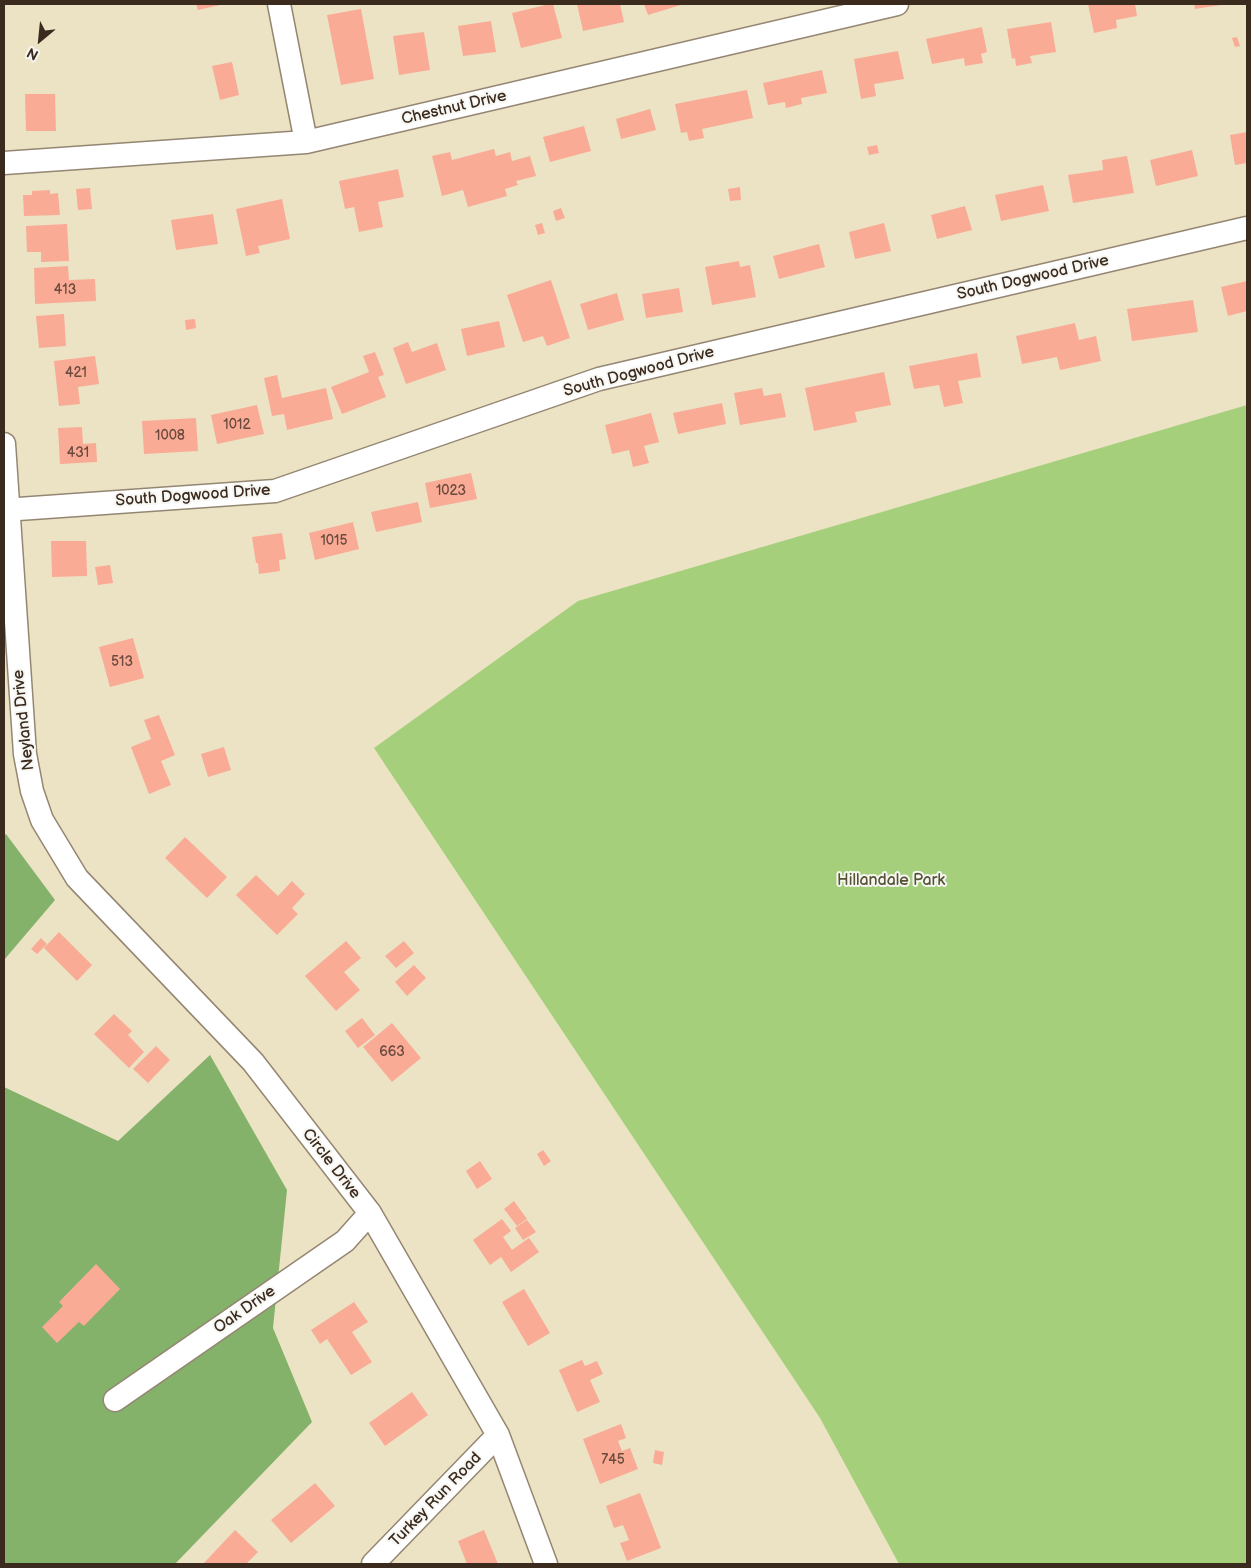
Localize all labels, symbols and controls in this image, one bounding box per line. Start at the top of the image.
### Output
north arrow [15,15,65,65]
text: N [24,44,41,64]
street label: Chestnut Drive [400,87,508,129]
street label: South Dogwood Drive [955,251,1111,305]
house number: 413 [54,282,76,298]
street label: South Dogwood Drive [562,343,716,401]
house number: 421 [65,365,87,381]
house number: 1012 [223,417,251,433]
house number: 1008 [155,428,185,444]
house number: 431 [67,445,89,461]
street label: South Dogwood Drive [115,481,271,511]
house number: 1023 [436,483,466,499]
house number: 1015 [320,533,348,549]
house number: 513 [111,654,133,670]
street label: Neyland Drive [9,669,39,771]
park label: Hillandale Park [837,871,945,891]
house number: 663 [379,1044,405,1060]
street label: Circle Drive [298,1125,364,1203]
street label: Oak Drive [210,1282,280,1338]
street label: Turkey Run Road [386,1449,486,1551]
house number: 745 [601,1452,625,1468]

